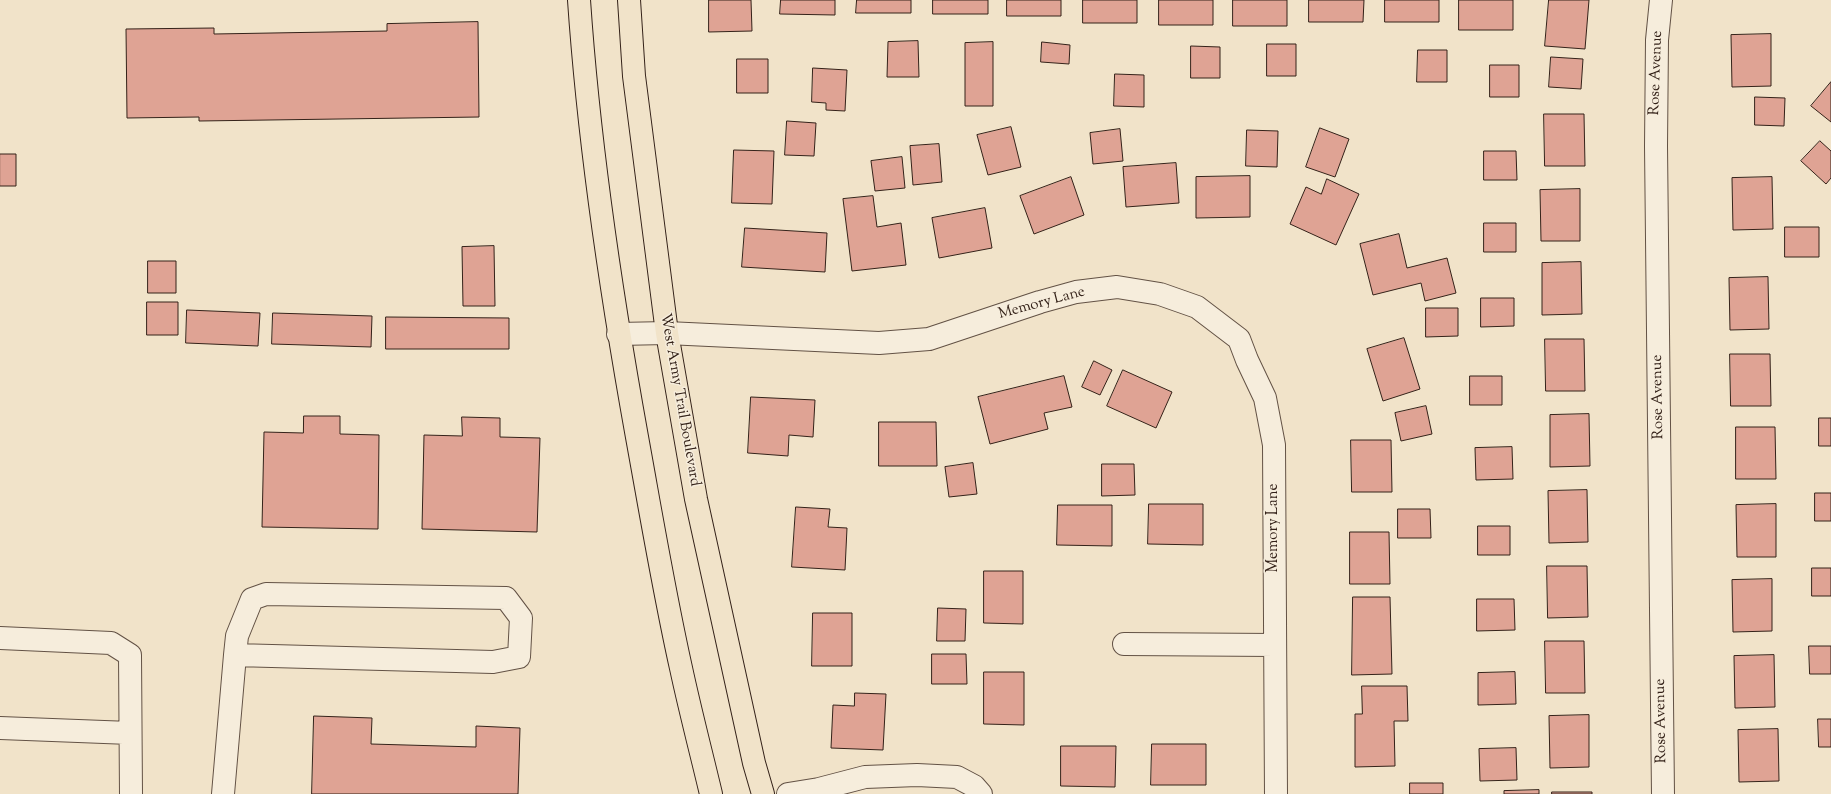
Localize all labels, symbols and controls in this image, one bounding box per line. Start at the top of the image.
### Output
street label: Rose Avenue [1647,30,1667,116]
street label: Memory Lane [997,284,1087,324]
street label: West Army Trail Boulevard [655,312,703,488]
street label: Rose Avenue [1649,354,1669,440]
street label: Memory Lane [1265,484,1283,572]
street label: Rose Avenue [1652,678,1672,764]

